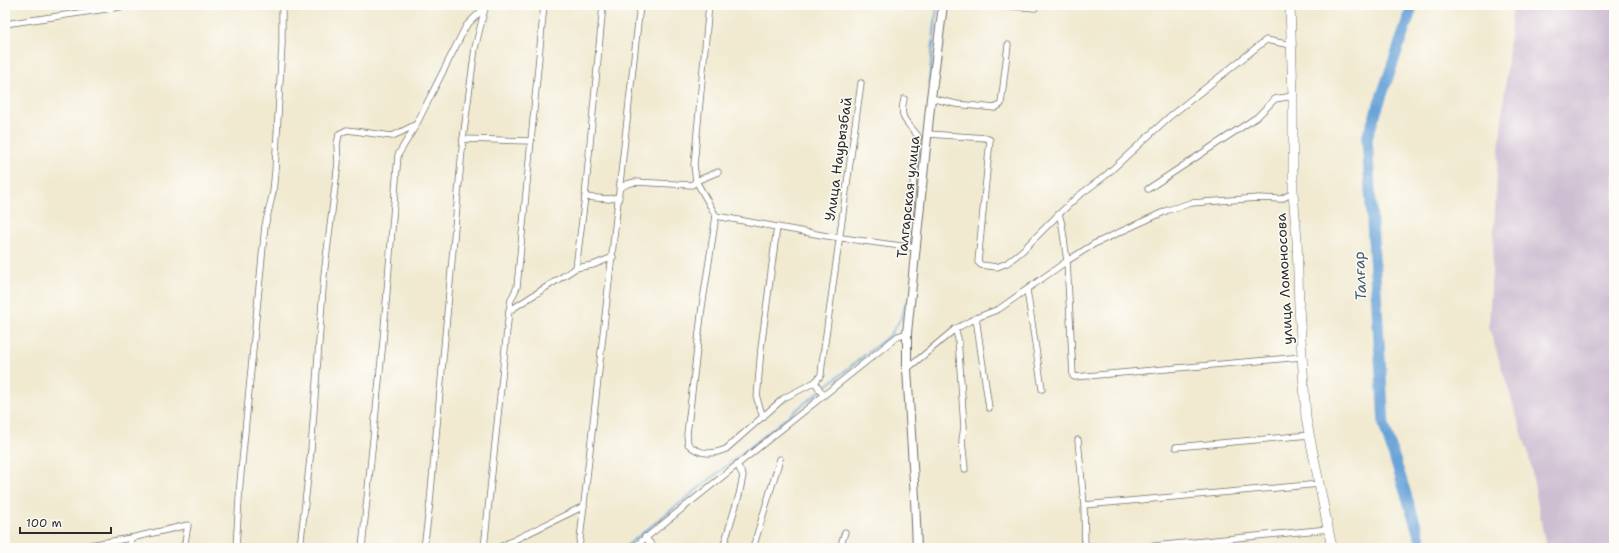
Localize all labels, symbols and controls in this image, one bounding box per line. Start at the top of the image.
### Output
street label: Улица Наурызбай [820,96,856,222]
street label: Талгарская улица [893,135,923,259]
street label: улица Ломоносова [1272,212,1296,345]
water label: Талғар [1349,251,1371,301]
scale bar [20,509,111,535]
text: 100 m [26,515,62,531]

